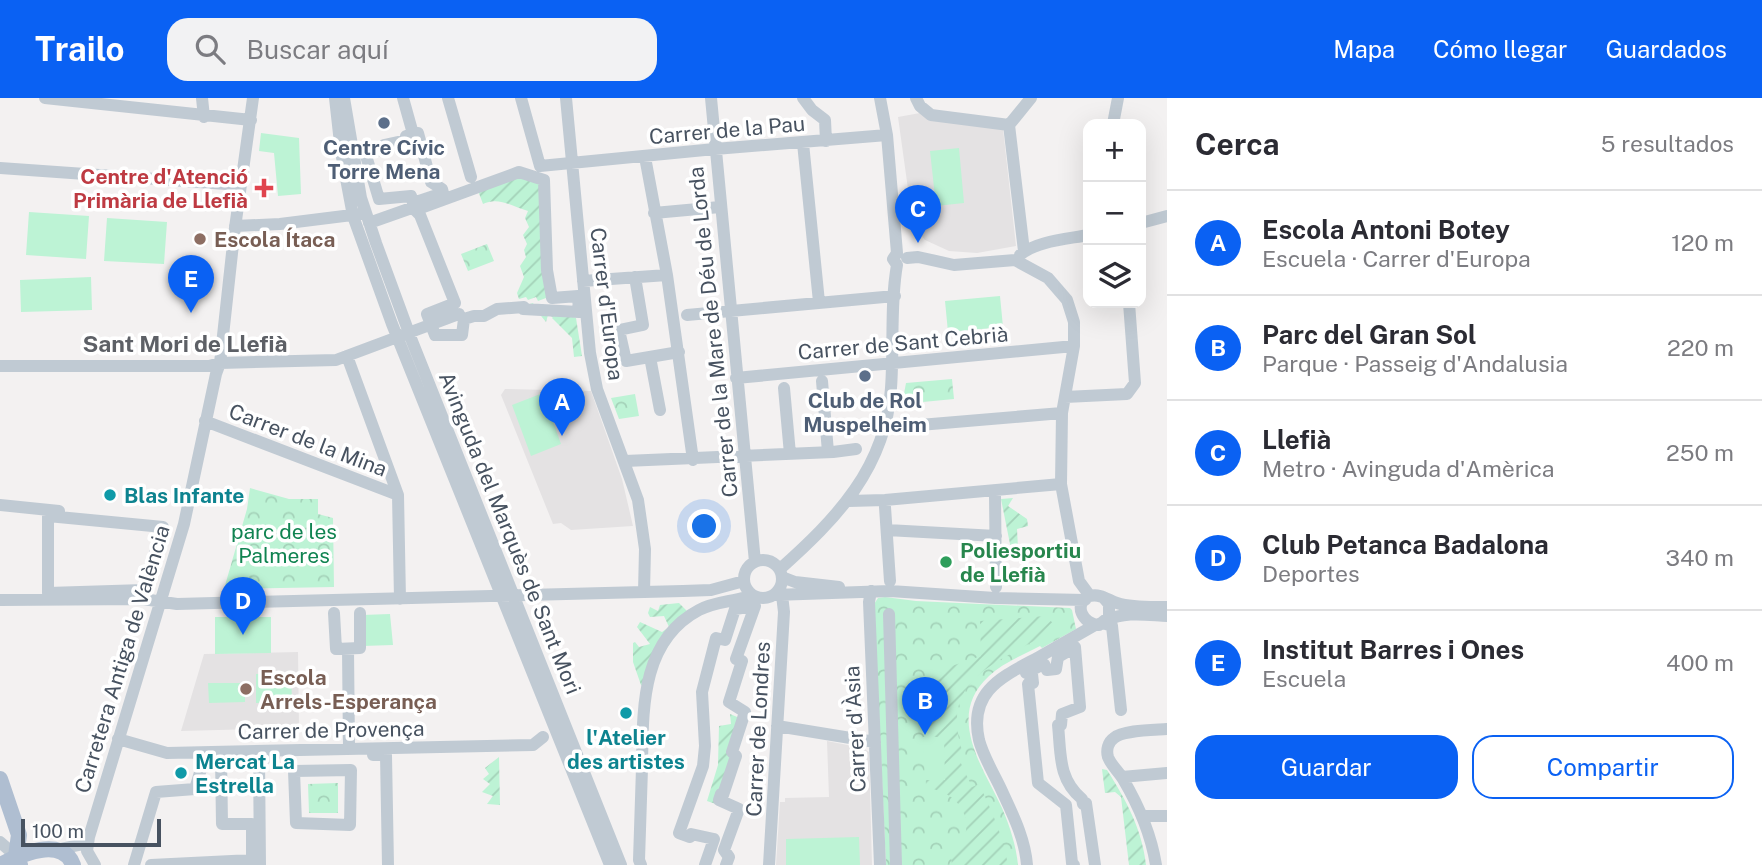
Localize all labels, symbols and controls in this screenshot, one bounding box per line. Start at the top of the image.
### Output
search box [167,18,657,81]
text: Trailo [35,30,125,68]
icon: search [191,30,229,68]
text: Buscar aquí [247,34,388,65]
text: Mapa [1333,35,1395,63]
text: Cómo llegar [1433,35,1567,63]
text: Guardados [1605,35,1727,63]
street label: Carrer de la Pau [648,111,806,149]
marker: Centre Cívic Torre Mena [376,115,392,131]
map controls [1083,119,1146,308]
button: + [1083,119,1146,182]
text: Cerca [1195,126,1280,162]
text: 5 resultados [1601,130,1734,157]
place label: Centre Cívic Torre Mena [323,135,445,184]
place label: Centre d'Atenció Primària de Llefià [73,164,248,213]
street label: Carrer de la Mare de Déu de Lorda [683,165,743,499]
marker: Centre d'Atenció Primària de Llefià [254,178,274,198]
button: − [1083,182,1146,245]
pin: C [895,185,941,243]
text: Escola Antoni Botey [1262,214,1510,245]
street label: Carrer d'Europa [585,226,629,382]
place label: Escola Ítaca [214,227,335,252]
text: A [1210,229,1226,256]
text: 120 m [1671,229,1734,256]
marker: Escola Ítaca [192,231,208,247]
button: layers [1083,245,1146,308]
text: Escuela · Carrer d'Europa [1262,245,1531,272]
pin: E [168,255,214,313]
text: Parc del Gran Sol [1262,319,1477,350]
street label: Carrer de Sant Cebrià [797,321,1009,365]
district label: Sant Mori de Llefià [82,330,288,357]
text: B [1210,334,1226,361]
text: 220 m [1667,334,1734,361]
text: Parque · Passeig d'Andalusia [1262,350,1568,377]
street label: Avinguda del Marquès de Sant Mori [434,368,586,698]
marker: Club de Rol Muspelheim [857,368,873,384]
pin: A [539,378,585,436]
place label: Club de Rol Muspelheim [803,388,927,437]
street label: Carrer de la Mina [226,398,390,482]
text: Llefià [1262,424,1331,455]
text: C [1210,439,1226,466]
text: 250 m [1666,439,1734,466]
text: Metro · Avinguda d'Amèrica [1262,455,1555,482]
place label: Blas Infante [124,483,244,508]
marker: Blas Infante [102,487,118,503]
your location [687,509,721,543]
park label: parc de les Palmeres [231,519,337,568]
street label: Carretera Antiga de València [69,522,175,796]
text: Club Petanca Badalona [1262,529,1549,560]
place label: Poliesportiu de Llefià [960,538,1081,587]
text: D [1210,544,1226,571]
text: 340 m [1666,544,1734,571]
marker: Poliesportiu de Llefià [938,554,954,570]
text: Deportes [1262,560,1360,587]
pin: D [220,577,266,635]
text: Institut Barres i Ones [1262,634,1524,665]
street label: Carrer de Londres [741,641,775,817]
text: E [1211,649,1225,676]
text: 400 m [1666,649,1734,676]
place label: Escola Arrels-Esperança [260,665,437,714]
street label: Carrer d'Àsia [839,665,871,793]
text: Escuela [1262,665,1346,692]
pin: B [902,677,948,735]
marker: Escola Arrels-Esperança [238,681,254,697]
marker: l'Atelier des artistes [618,705,634,721]
street label: Carrer de Provença [237,716,425,744]
place label: l'Atelier des artistes [567,725,685,774]
button: Guardar [1195,735,1458,799]
button: Compartir [1472,735,1734,799]
place label: Mercat La Estrella [195,749,295,798]
marker: Mercat La Estrella [173,765,189,781]
scale bar [21,816,161,848]
text: 100 m [32,820,84,842]

